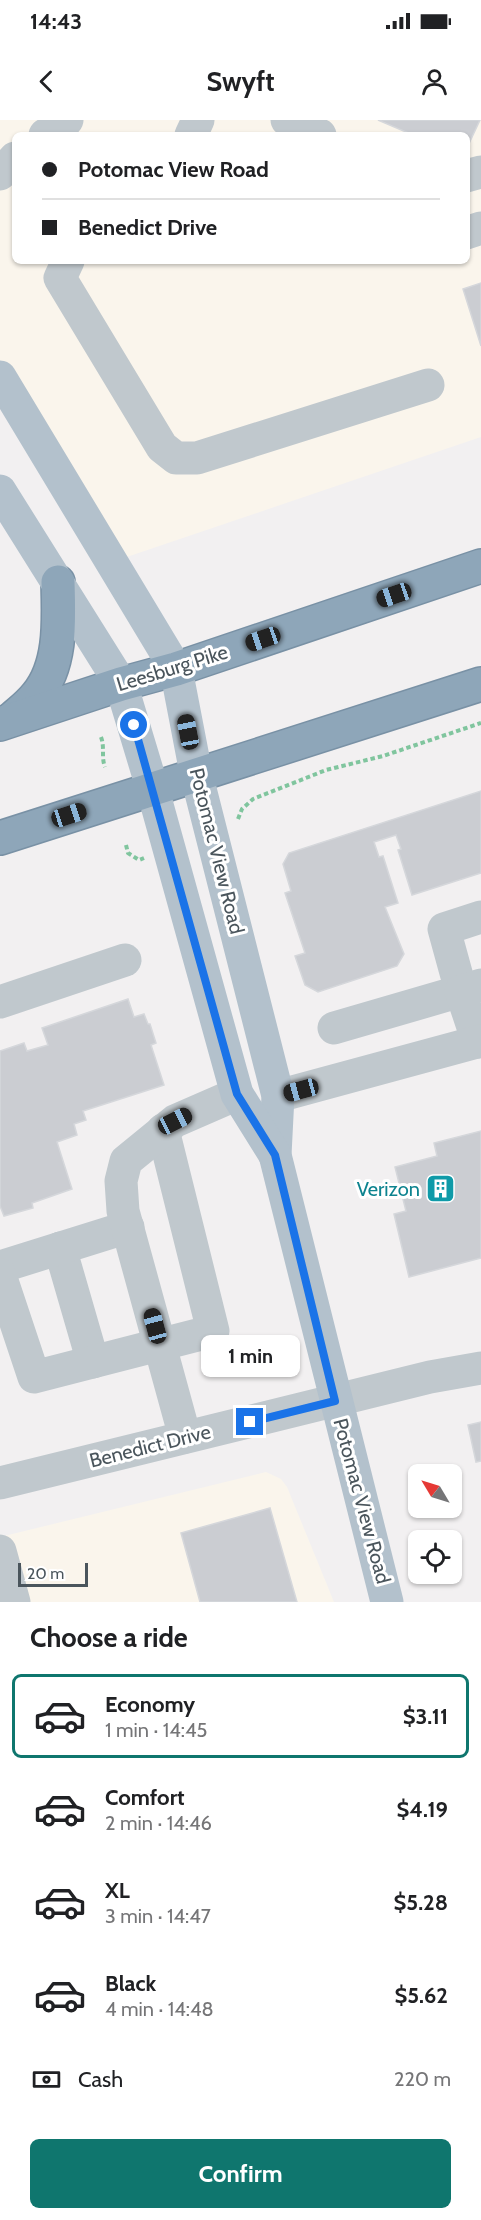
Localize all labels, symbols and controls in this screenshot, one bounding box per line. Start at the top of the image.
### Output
text: 14:43 [30,8,82,35]
icon: back [30,65,63,98]
text: Swyft [207,65,275,98]
icon: person [418,65,451,98]
text: Potomac View Road [78,156,269,183]
text: Benedict Drive [78,214,217,241]
car [374,581,414,609]
car [243,625,283,653]
street label: Leesburg Pike [113,640,231,696]
route start [120,711,147,738]
car [176,713,200,751]
street label: Potomac View Road [185,765,249,937]
car [49,801,89,829]
car [281,1077,321,1103]
car [155,1105,195,1137]
building icon: Verizon [425,1173,457,1205]
place label: Verizon [357,1177,420,1201]
car [142,1306,168,1346]
callout: 1 min [200,1335,300,1377]
text: 1 min [228,1344,273,1368]
route end [236,1408,263,1435]
street label: Potomac View Road [328,1416,396,1586]
street label: Benedict Drive [87,1419,213,1473]
north arrow [408,1464,462,1518]
map controls [408,1464,462,1584]
button: locate [408,1530,462,1584]
scale bar [18,1560,88,1588]
text: 20 m [27,1564,64,1583]
text: Choose a ride [30,1621,188,1654]
icon: car [33,1689,87,1743]
text: Economy [105,1691,195,1718]
text: $3.11 [403,1703,448,1730]
text: 1 min · 14:45 [105,1718,207,1742]
icon: car [33,1782,87,1836]
text: Comfort [105,1784,184,1811]
text: $4.19 [397,1796,448,1823]
text: 2 min · 14:46 [105,1811,212,1835]
icon: car [33,1875,87,1929]
text: XL [105,1877,130,1904]
text: $5.28 [394,1889,448,1916]
text: 3 min · 14:47 [105,1904,211,1928]
icon: car [33,1968,87,2022]
text: Black [105,1970,156,1997]
text: $5.62 [395,1982,448,2009]
text: 4 min · 14:48 [105,1997,214,2021]
icon: cash [30,2063,63,2096]
text: Cash [78,2066,123,2093]
text: 220 m [394,2067,451,2091]
button: Confirm [30,2139,451,2208]

